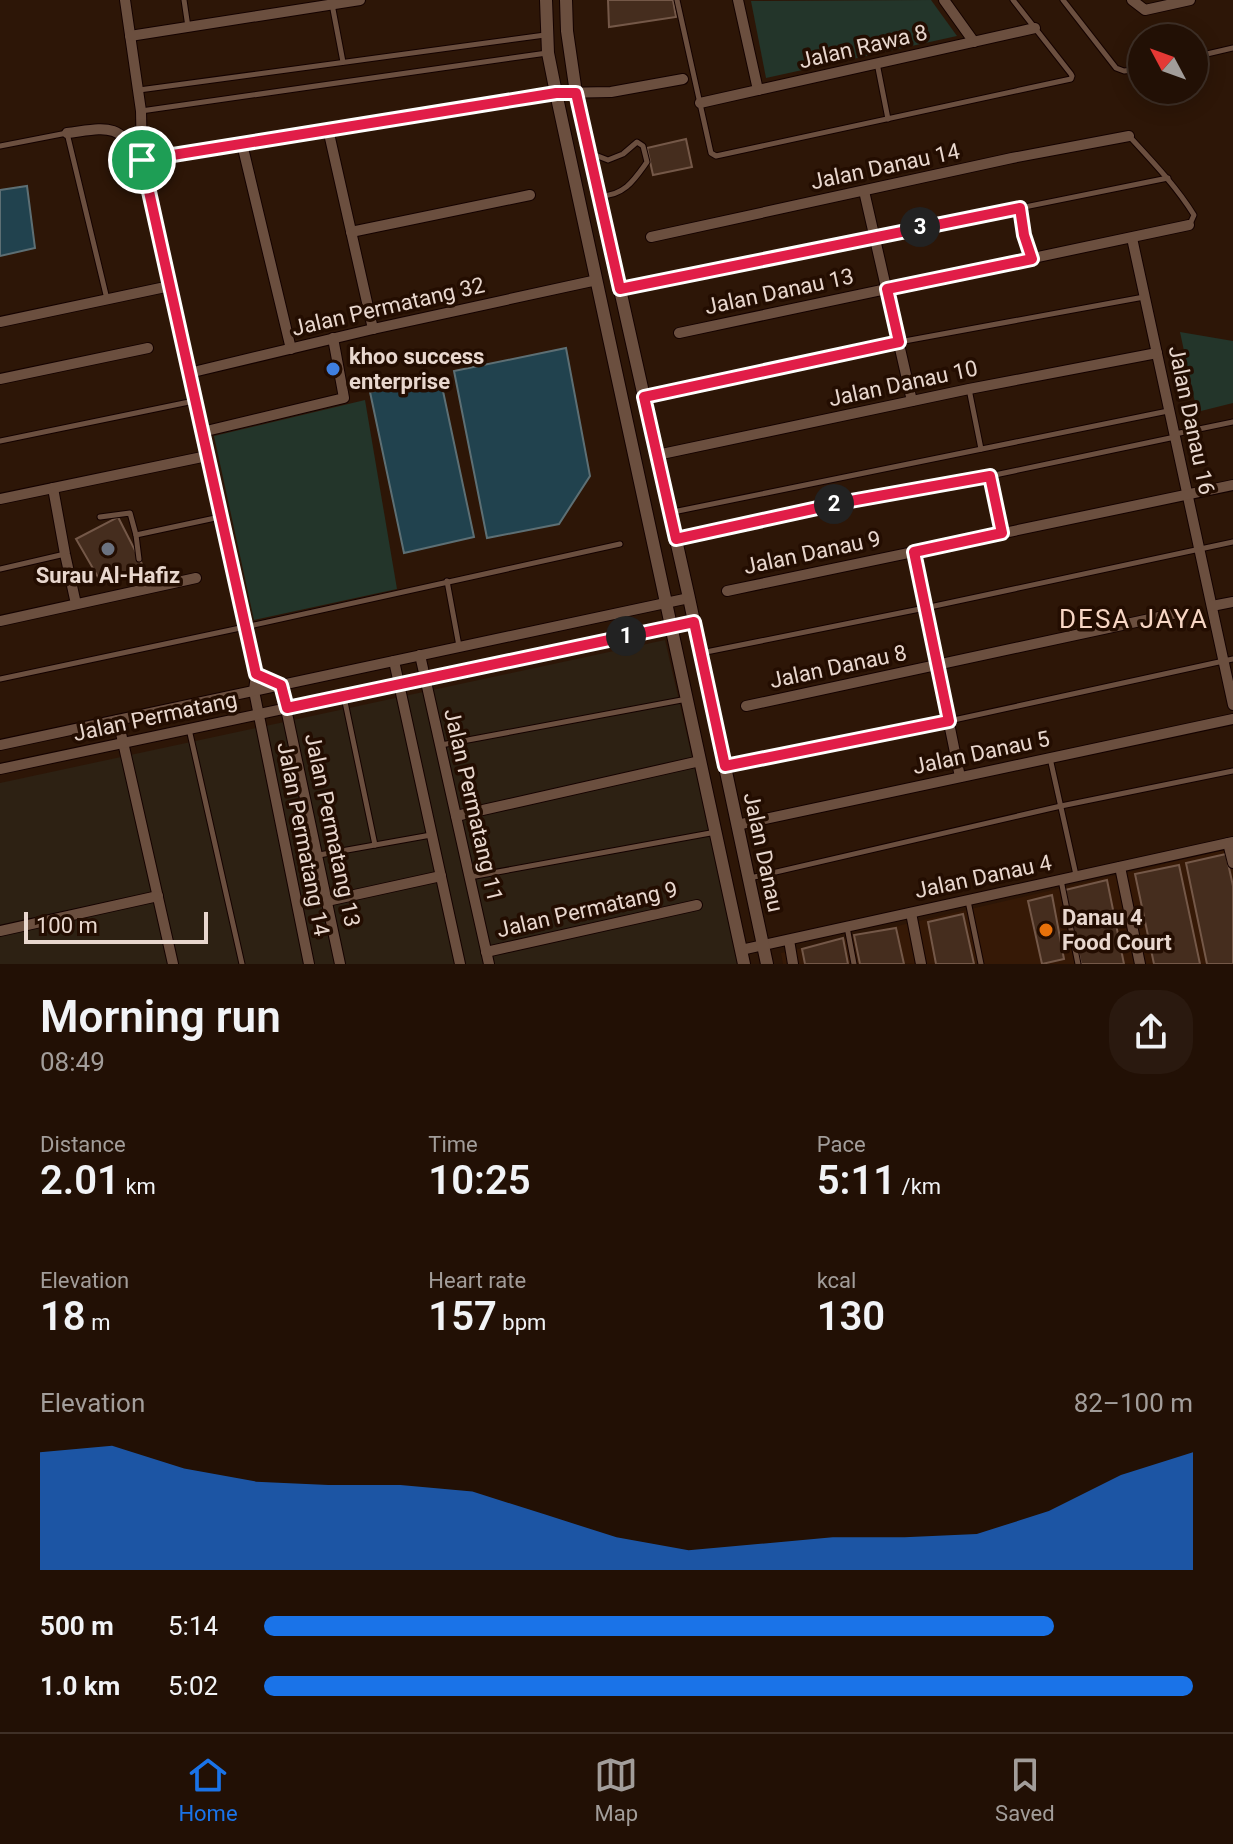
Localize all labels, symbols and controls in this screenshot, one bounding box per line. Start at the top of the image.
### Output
street label: Jalan Rawa 8 [797,20,930,73]
north arrow [1128,24,1208,104]
map controls [1128,24,1208,104]
pin [108,126,176,194]
icon: arrive [120,138,164,182]
street label: Jalan Danau 14 [808,138,962,195]
pin: 3 [900,207,940,247]
text: 3 [914,214,926,239]
street label: Jalan Danau 13 [702,263,856,320]
street label: Jalan Permatang 32 [289,272,487,341]
street label: Jalan Danau 16 [1163,343,1220,497]
place label: khoo success enterprise [349,344,484,394]
street label: Jalan Danau 10 [826,355,980,412]
marker: khoo success enterprise [324,360,342,378]
pin: 2 [814,484,854,524]
text: 2 [828,491,840,516]
street label: Jalan Danau 9 [741,526,883,579]
marker: Surau Al-Hafiz [99,540,117,558]
place label: Surau Al-Hafiz [36,563,180,588]
district label: DESA JAYA [1059,604,1209,634]
pin: 1 [606,616,646,656]
text: 1 [620,623,632,648]
street label: Jalan Danau 8 [767,640,909,693]
street label: Jalan Permatang [71,687,239,746]
street label: Jalan Permatang 11 [439,706,508,904]
street label: Jalan Danau 5 [910,726,1052,779]
street label: Jalan Permatang 13 [300,731,365,929]
street label: Jalan Permatang 14 [272,740,335,938]
street label: Jalan Danau [739,790,788,914]
street label: Jalan Danau 4 [912,850,1054,903]
street label: Jalan Permatang 9 [494,877,680,942]
place label: Danau 4 Food Court [1062,905,1172,955]
scale bar [24,908,208,944]
text: 100 m [36,913,98,938]
marker: Danau 4 Food Court [1037,921,1055,939]
button: share [1109,990,1193,1074]
text: Morning run [40,991,281,1043]
text: 08:49 [40,1047,105,1077]
text: Distance [40,1132,126,1157]
text: Time [428,1132,478,1157]
text: Pace [817,1132,866,1157]
text: 2.01 [40,1157,120,1204]
text: 10:25 [428,1157,531,1204]
text: 5:11 [817,1157,896,1204]
text: km [120,1174,156,1199]
text: /km [896,1174,941,1199]
text: Elevation [40,1268,129,1293]
text: Heart rate [428,1268,526,1293]
text: kcal [817,1268,856,1293]
text: 18 [40,1293,86,1340]
text: 157 [428,1293,497,1340]
text: 130 [817,1293,885,1340]
text: m [86,1310,110,1335]
text: bpm [497,1310,546,1335]
text: Elevation [40,1388,145,1418]
text: 82–100 m [1074,1388,1193,1418]
text: 500 m [40,1611,114,1641]
text: 5:14 [168,1611,218,1641]
text: 1.0 km [40,1671,120,1701]
text: 5:02 [168,1671,218,1701]
tab: Home [178,1753,238,1826]
tab: Map [594,1753,638,1826]
tab: Saved [995,1753,1055,1826]

